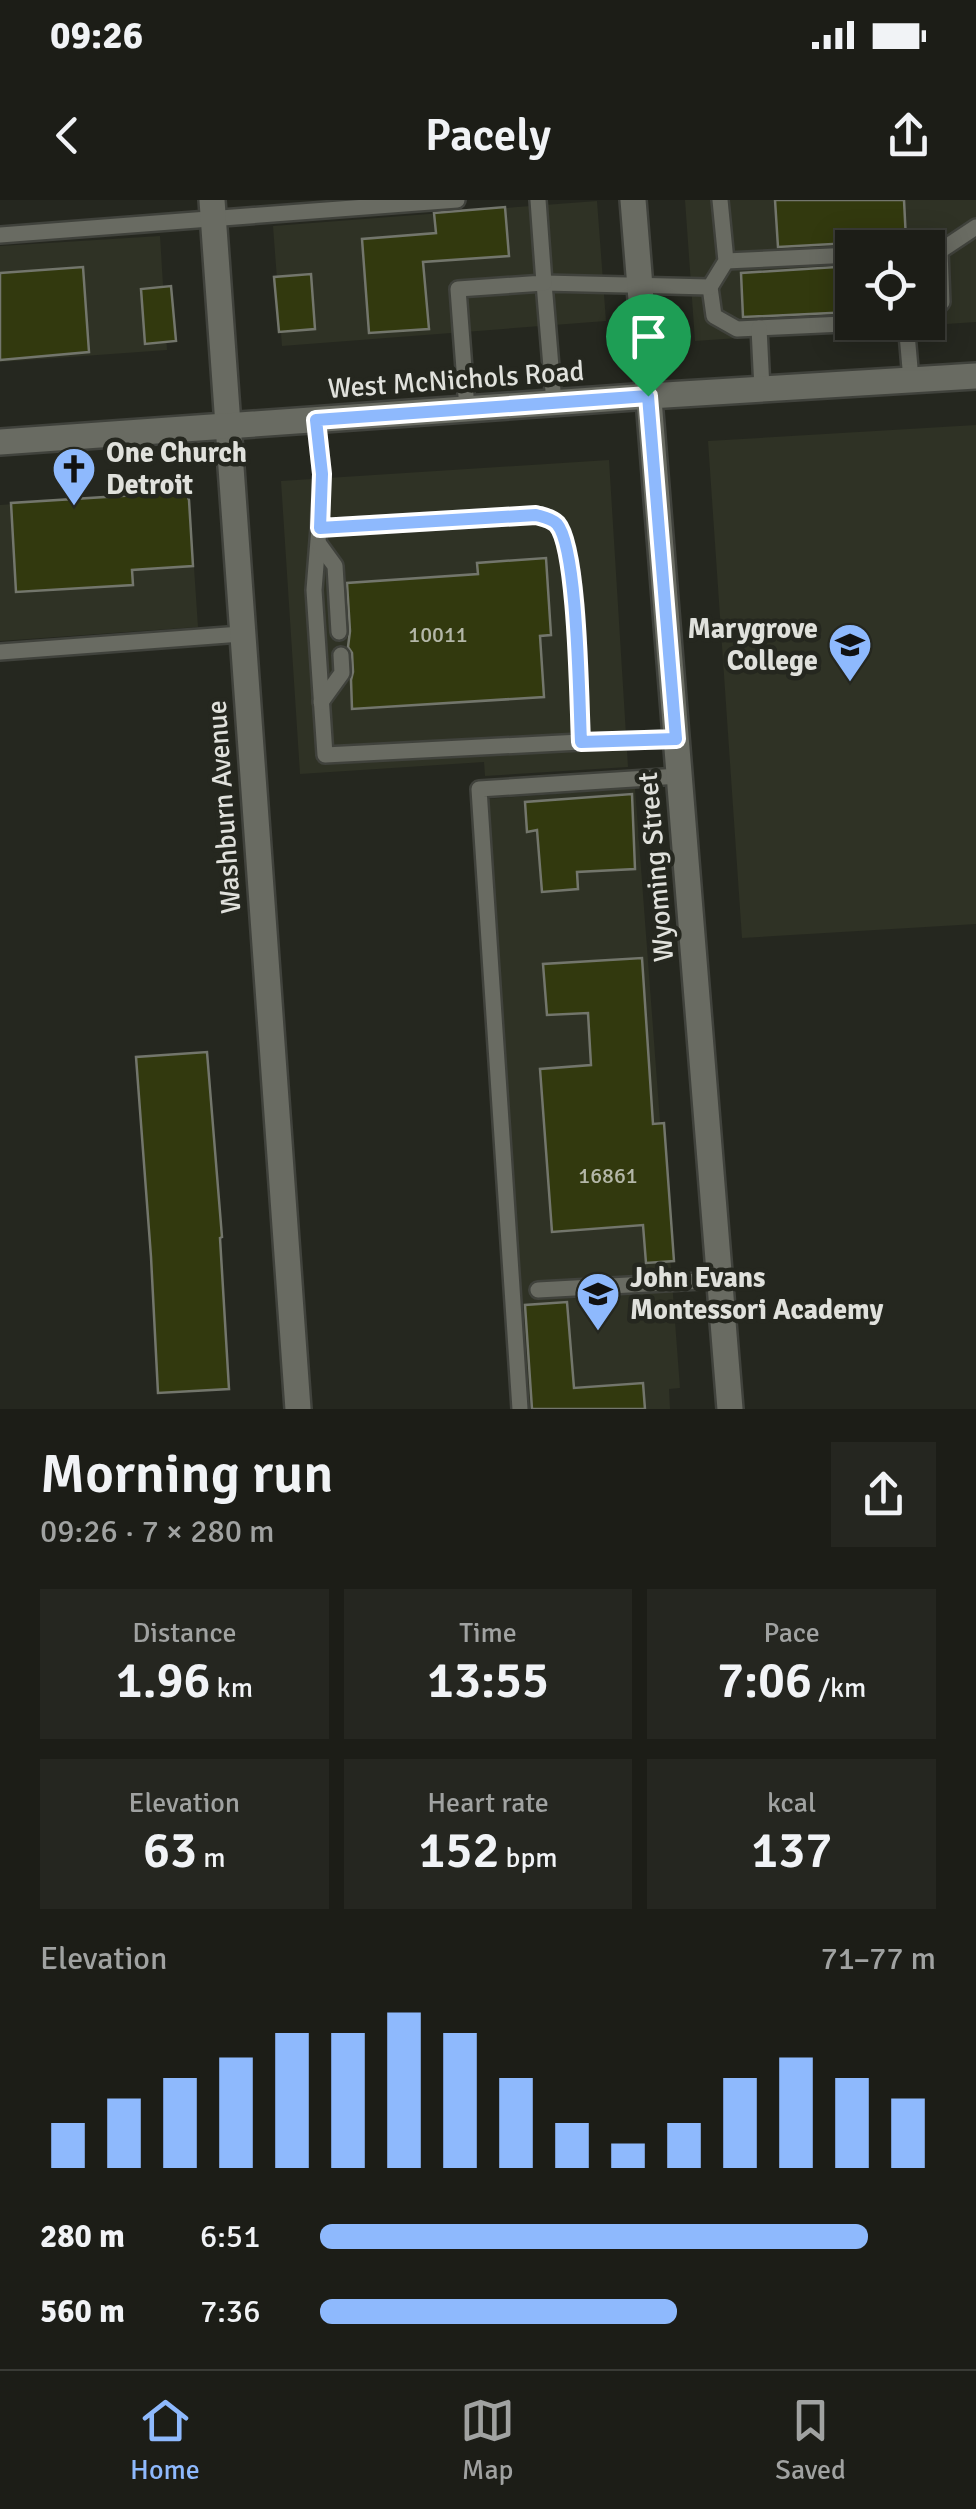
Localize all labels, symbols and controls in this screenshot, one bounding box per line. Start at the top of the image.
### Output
text: 09:26 [50,12,143,59]
icon: back [40,108,95,163]
text: Pacely [425,108,551,163]
icon: share [881,108,936,163]
map controls [835,230,945,340]
button: locate [835,230,945,340]
pin [606,294,691,397]
icon: arrive [621,309,676,364]
street label: West McNichols Road [327,354,585,406]
place label: One Church Detroit [106,436,247,502]
church icon: One Church Detroit [51,446,97,507]
place label: Marygrove College [687,612,818,678]
house number: 10011 [408,621,468,648]
school or university icon: Marygrove College [827,622,873,683]
street label: Washburn Avenue [200,699,248,915]
street label: Wyoming Street [631,771,681,963]
house number: 16861 [578,1162,638,1189]
place label: John Evans Montessori Academy [630,1261,883,1327]
school or university icon: John Evans Montessori Academy [575,1271,621,1332]
text: Morning run [40,1440,333,1508]
button: share [831,1442,936,1547]
text: 09:26 · 7 × 280 m [40,1512,275,1551]
text: Distance [132,1616,236,1650]
text: Time [459,1616,517,1650]
text: Pace [763,1616,820,1650]
text: 1.96 [116,1650,210,1712]
text: 13:55 [427,1650,549,1712]
text: 7:06 [717,1650,812,1712]
text: km [210,1671,253,1705]
text: /km [812,1671,866,1705]
text: Elevation [129,1786,240,1820]
text: Heart rate [427,1786,549,1820]
text: kcal [767,1786,816,1820]
text: 63 [143,1820,197,1882]
text: 152 [418,1820,499,1882]
text: 137 [751,1820,832,1882]
text: m [197,1841,226,1875]
text: bpm [499,1841,558,1875]
text: Elevation [40,1939,167,1978]
text: 71–77 m [820,1939,936,1978]
text: 280 m [40,2217,125,2256]
text: 6:51 [200,2217,260,2256]
text: 560 m [40,2292,125,2331]
text: 7:36 [200,2292,260,2331]
tab: Home [130,2393,200,2487]
tab: Map [460,2393,515,2487]
tab: Saved [775,2393,846,2487]

